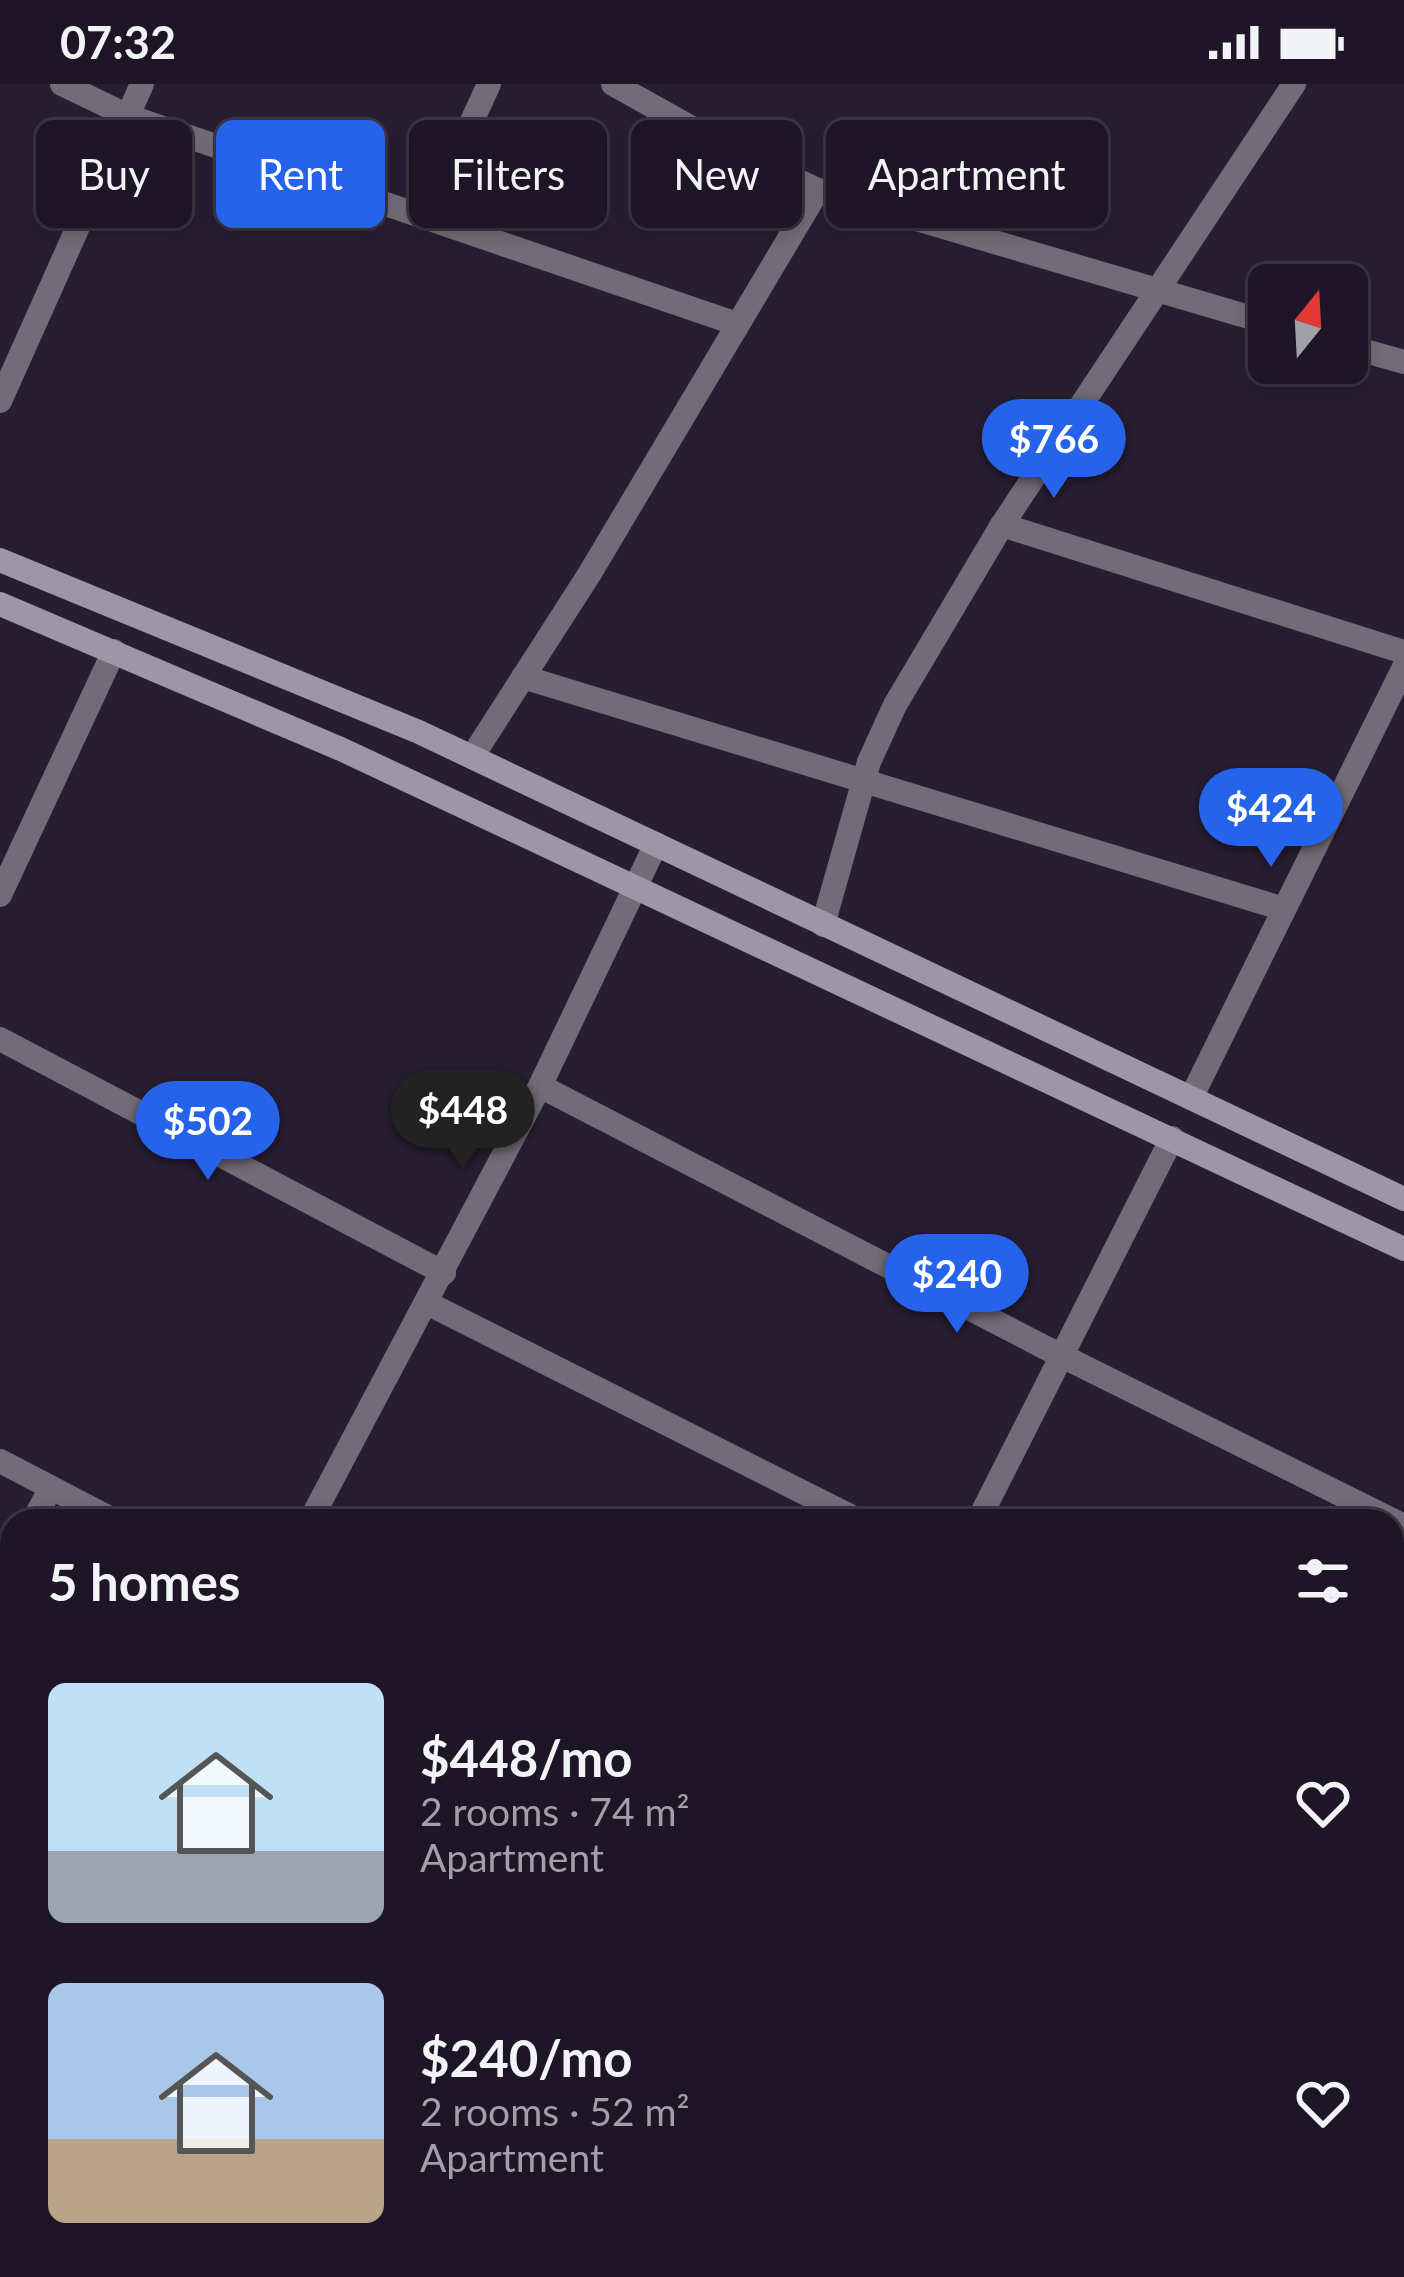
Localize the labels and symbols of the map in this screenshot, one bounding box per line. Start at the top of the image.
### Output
north arrow [1248,264,1368,384]
pin: $766 [983,399,1125,501]
pin: $424 [1200,768,1342,870]
pin: $448 [392,1070,534,1172]
pin: $502 [137,1081,279,1183]
pin: $240 [886,1234,1028,1336]

